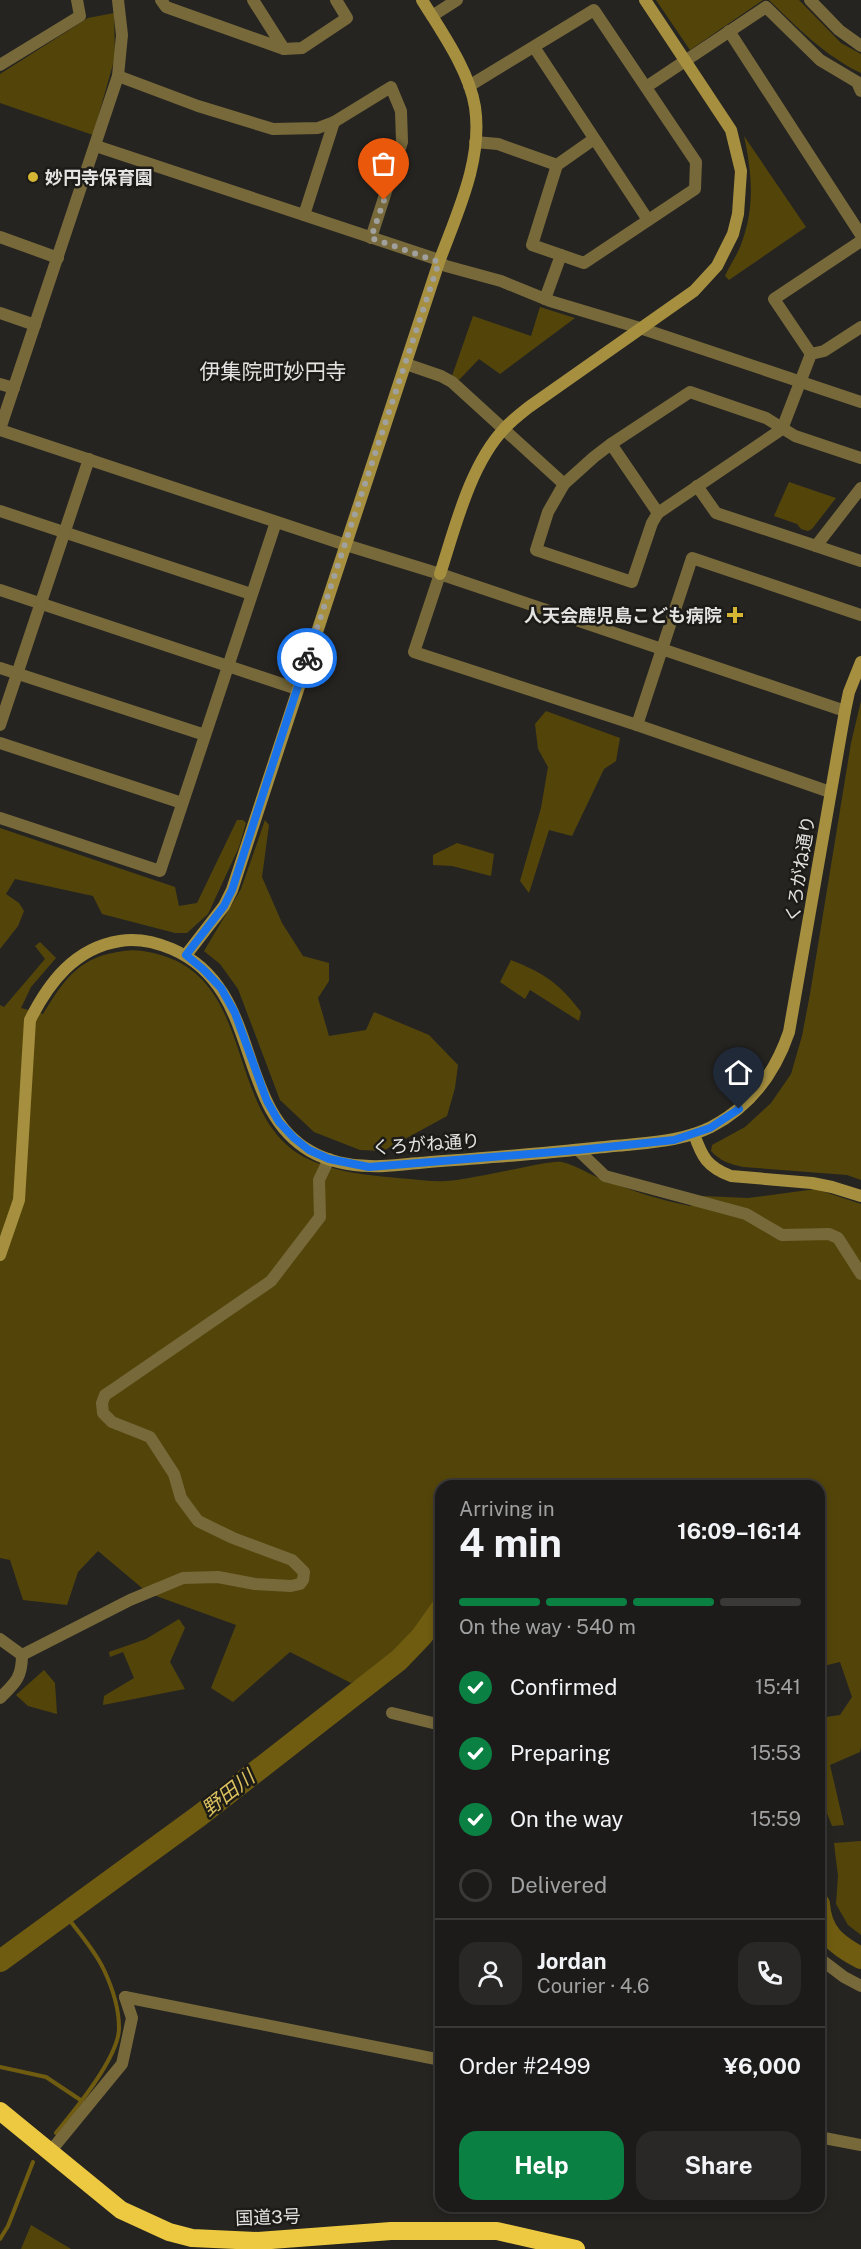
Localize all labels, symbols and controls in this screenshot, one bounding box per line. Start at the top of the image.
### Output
pin [358,138,409,200]
icon: bag [367,147,400,180]
place label: 妙円寺保育園 [45,167,153,188]
marker: 妙円寺保育園 [26,170,40,184]
district label: 伊集院町妙円寺 [200,359,347,384]
place label: 人天会鹿児島こども病院 [524,605,722,626]
marker: 人天会鹿児島こども病院 [726,606,744,624]
courier [277,628,337,688]
icon: bike [291,642,324,675]
street label: くろがね通り [781,814,819,924]
pin [713,1047,764,1109]
icon: home [722,1056,755,1089]
street label: くろがね通り [371,1130,481,1158]
text: Arriving in [459,1497,554,1521]
text: 16:09–16:14 [677,1518,801,1544]
text: 4 min [459,1520,562,1566]
text: On the way · 540 m [459,1615,636,1639]
icon: check [459,1671,492,1704]
text: Confirmed [510,1674,617,1700]
text: 15:41 [755,1675,801,1699]
icon: check [459,1737,492,1770]
text: Preparing [510,1740,611,1766]
text: 15:53 [750,1741,801,1765]
water label: 野田川 [197,1764,261,1821]
icon: check [459,1803,492,1836]
text: On the way [510,1806,623,1832]
text: 15:59 [750,1807,801,1831]
text: Delivered [510,1872,607,1898]
button: person [459,1942,522,2005]
button: phone [738,1942,801,2005]
text: Jordan [537,1948,606,1974]
text: Courier · 4.6 [537,1974,649,1998]
text: Order #2499 [459,2053,591,2079]
text: ¥6,000 [723,2053,801,2079]
button: Help [459,2131,624,2200]
button: Share [636,2131,801,2200]
street label: 国道3号 [235,2205,301,2229]

